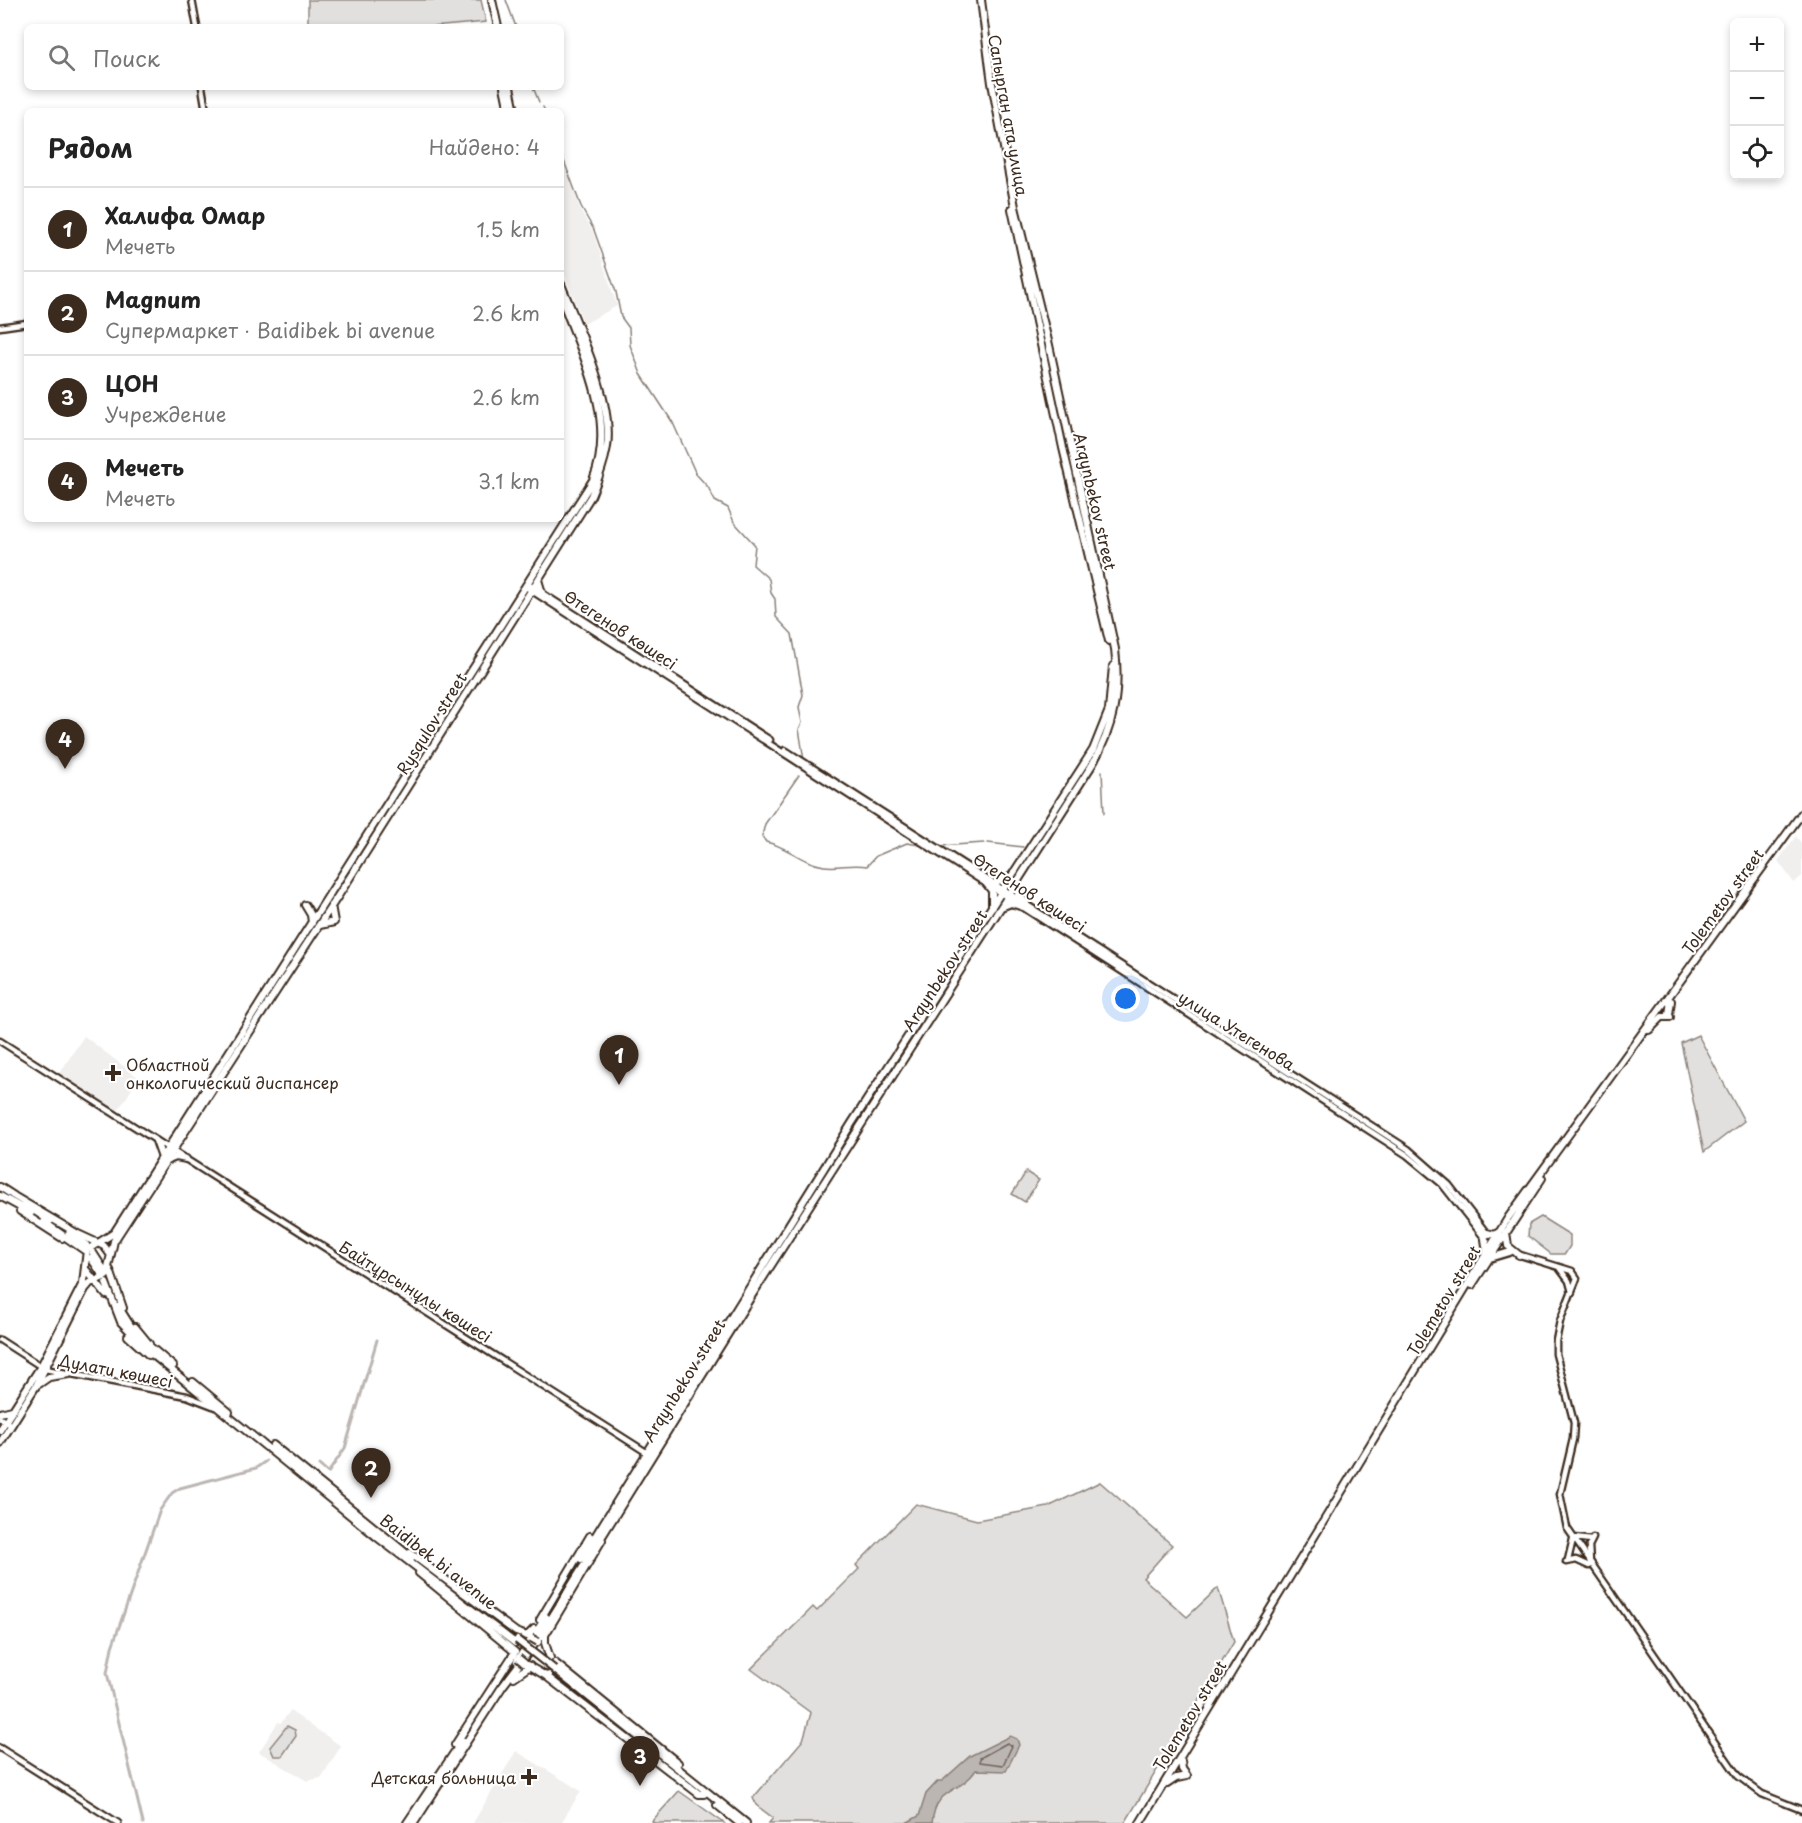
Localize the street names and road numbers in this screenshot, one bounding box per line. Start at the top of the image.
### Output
street label: Сапырган ата улица [983,32,1035,198]
street label: Arqynbekov street [1068,430,1124,573]
street label: Өтегенов көшесі [560,583,682,675]
street label: Rysqulov street [390,667,472,779]
street label: Tolemetov street [1676,843,1768,959]
street label: Өтегенов көшесі [969,846,1091,938]
street label: Arqynbekov street [896,904,993,1035]
street label: улица Утегенова [1174,984,1300,1076]
street label: Байтұрсынұлы көшесі [335,1234,497,1348]
street label: Tolemetov street [1400,1240,1486,1360]
street label: Arqynbekov street [636,1314,731,1446]
street label: Дулати көшесі [56,1347,175,1393]
street label: Baidibek bi avenue [375,1508,503,1615]
street label: Tolemetov street [1146,1655,1232,1775]

